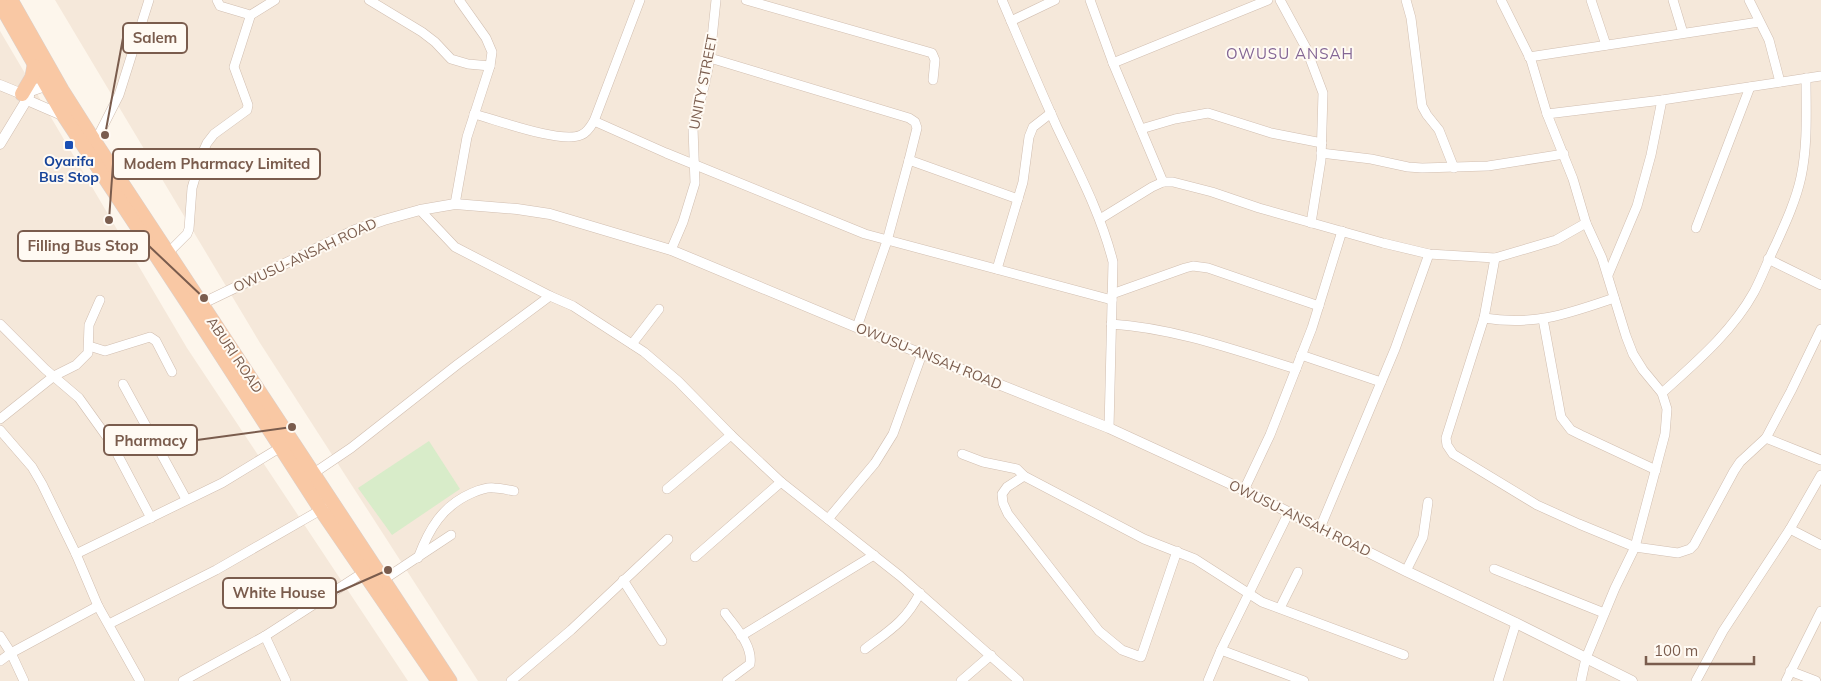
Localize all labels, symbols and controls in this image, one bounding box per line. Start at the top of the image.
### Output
callout: Salem [123,23,187,53]
text: Salem [133,28,177,47]
street label: UNITY STREET [685,32,721,131]
district label: OWUSU ANSAH [1226,44,1354,63]
marker: Oyarifa Bus Stop [63,139,75,151]
callout: Modem Pharmacy Limited [113,149,320,179]
place label: Oyarifa Bus Stop [39,152,99,186]
text: Modem Pharmacy Limited [124,154,310,173]
street label: OWUSU-ANSAH ROAD [230,214,380,296]
callout: Filling Bus Stop [18,231,149,261]
text: Filling Bus Stop [27,236,139,255]
street label: ABURI ROAD [203,313,267,397]
street label: OWUSU-ANSAH ROAD [853,318,1005,394]
callout: Pharmacy [104,425,197,455]
text: Pharmacy [115,431,188,450]
street label: OWUSU-ANSAH ROAD [1226,476,1374,560]
callout: White House [223,578,336,608]
text: White House [233,583,325,602]
scale bar [1646,634,1754,666]
text: 100 m [1654,641,1698,660]

